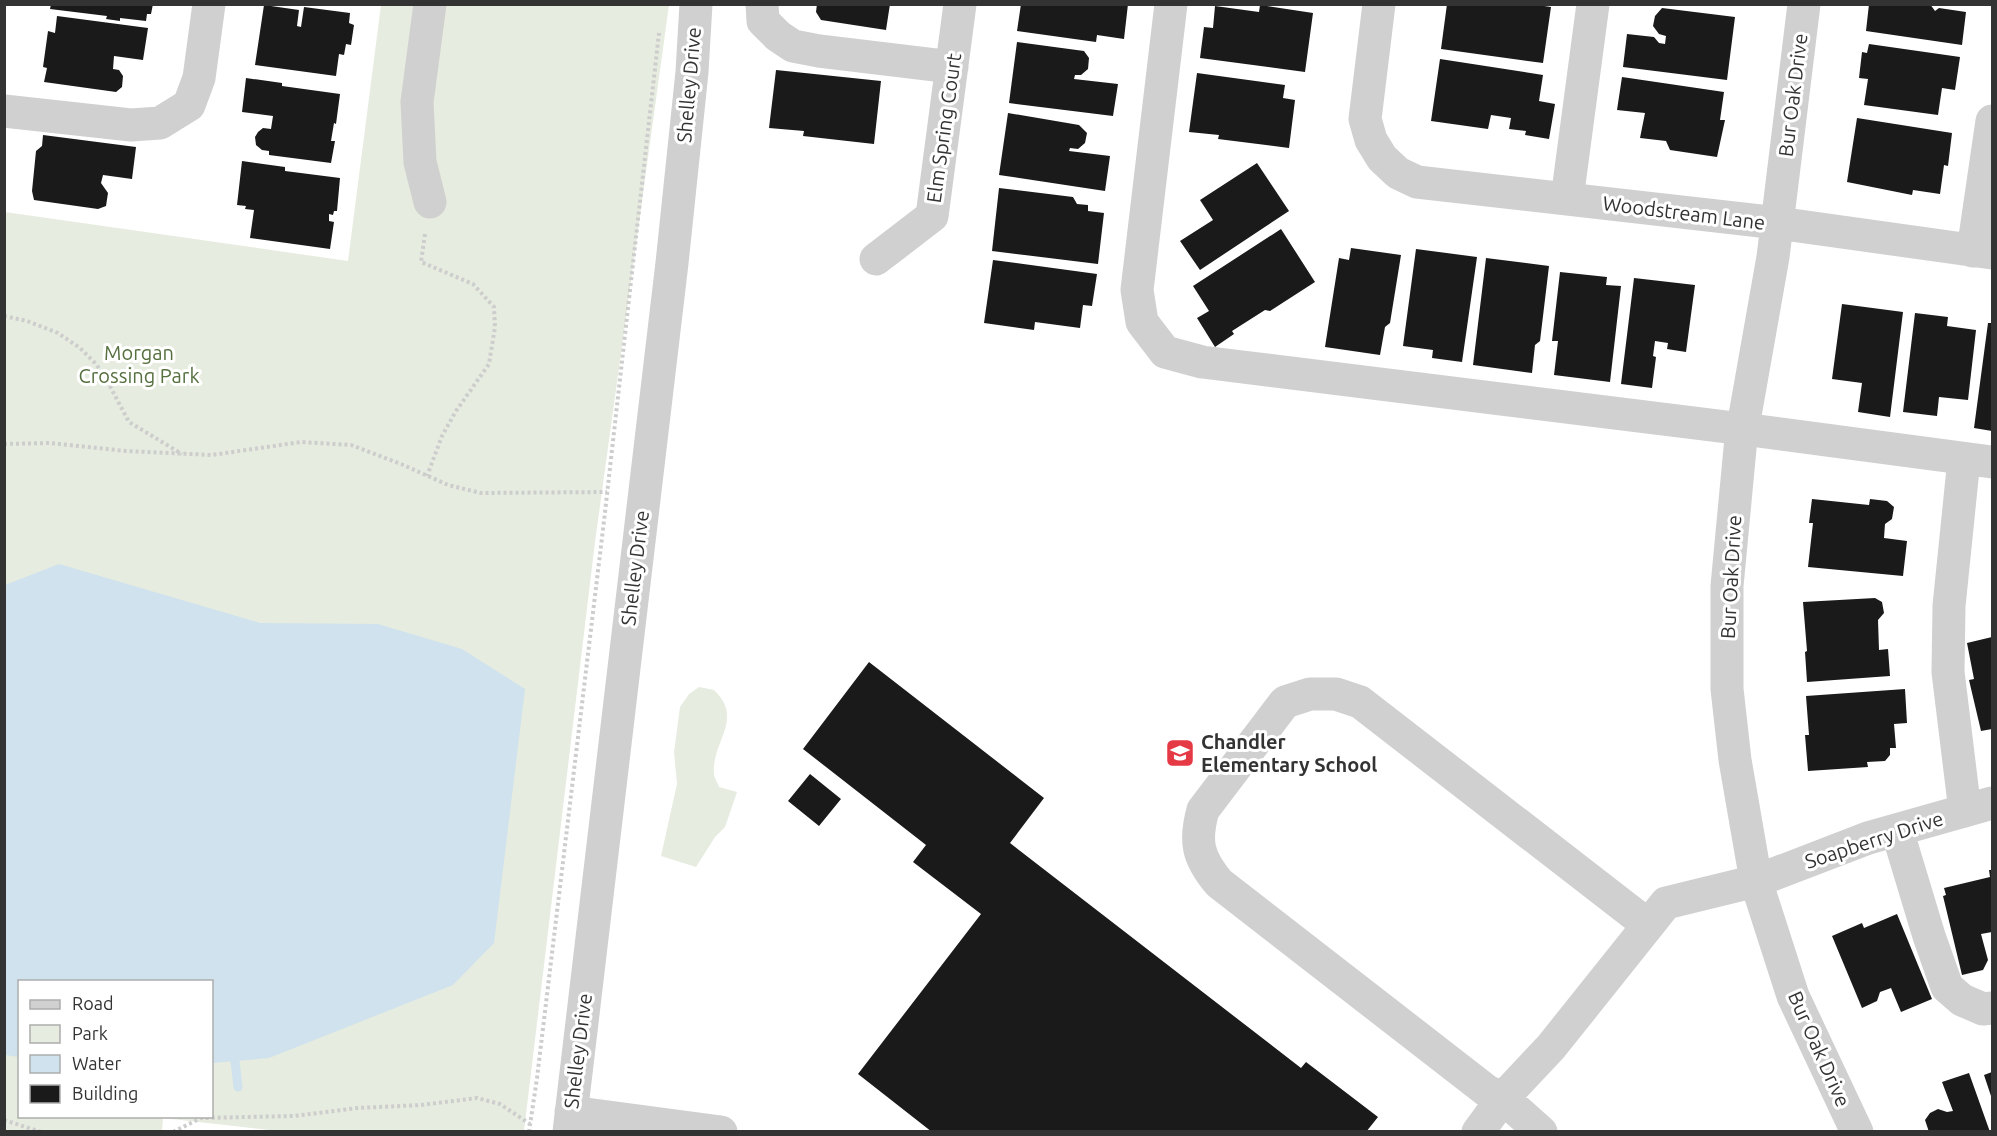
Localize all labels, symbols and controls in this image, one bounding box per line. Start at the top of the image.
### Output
street label: Shelley Drive [672,26,705,144]
street label: Bur Oak Drive [1774,32,1811,158]
street label: Elm Spring Court [922,51,965,204]
street label: Woodstream Lane [1602,191,1767,234]
park label: Morgan Crossing Park [79,341,199,387]
street label: Shelley Drive [616,509,653,627]
street label: Bur Oak Drive [1716,514,1745,640]
place label: Chandler Elementary School [1201,730,1377,776]
school or university icon: Chandler Elementary School [1164,737,1196,769]
street label: Soapberry Drive [1802,806,1946,873]
legend [18,980,213,1118]
street label: Bur Oak Drive [1784,987,1855,1110]
street label: Shelley Drive [559,992,596,1110]
text: Road [72,993,114,1013]
text: Park [72,1023,108,1043]
text: Water [72,1053,122,1073]
text: Building [72,1083,138,1103]

